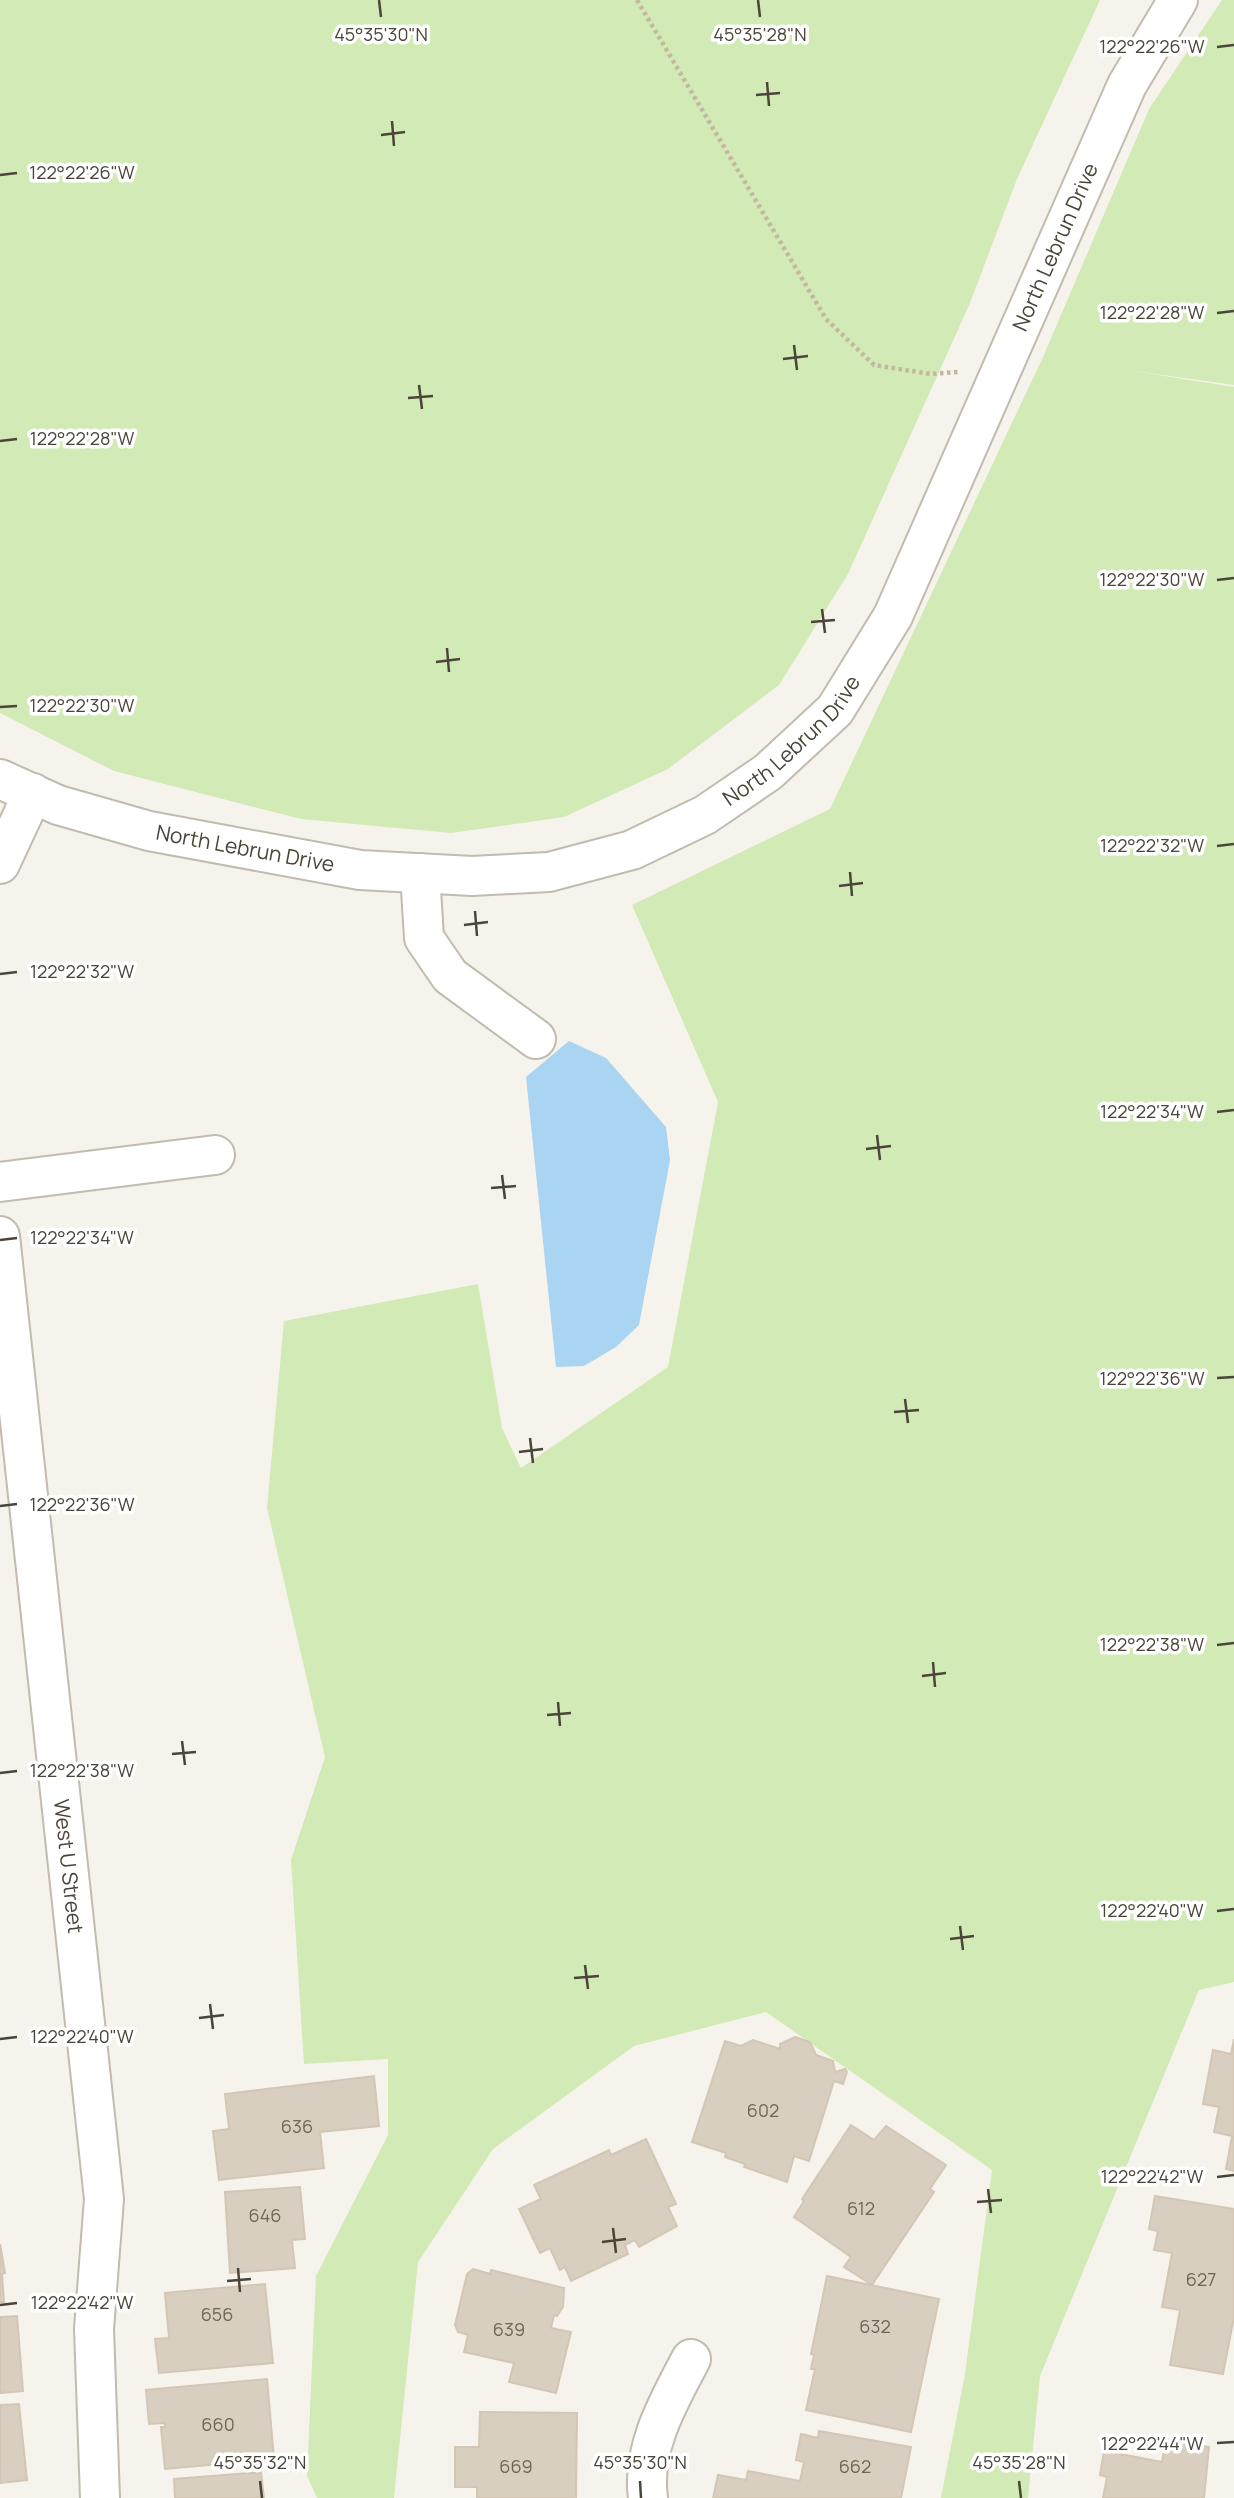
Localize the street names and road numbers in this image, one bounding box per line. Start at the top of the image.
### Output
street label: North Lebrun Drive [1005,158,1104,335]
street label: North Lebrun Drive [717,670,866,812]
street label: North Lebrun Drive [154,818,337,878]
street label: West U Street [48,1798,90,1935]

